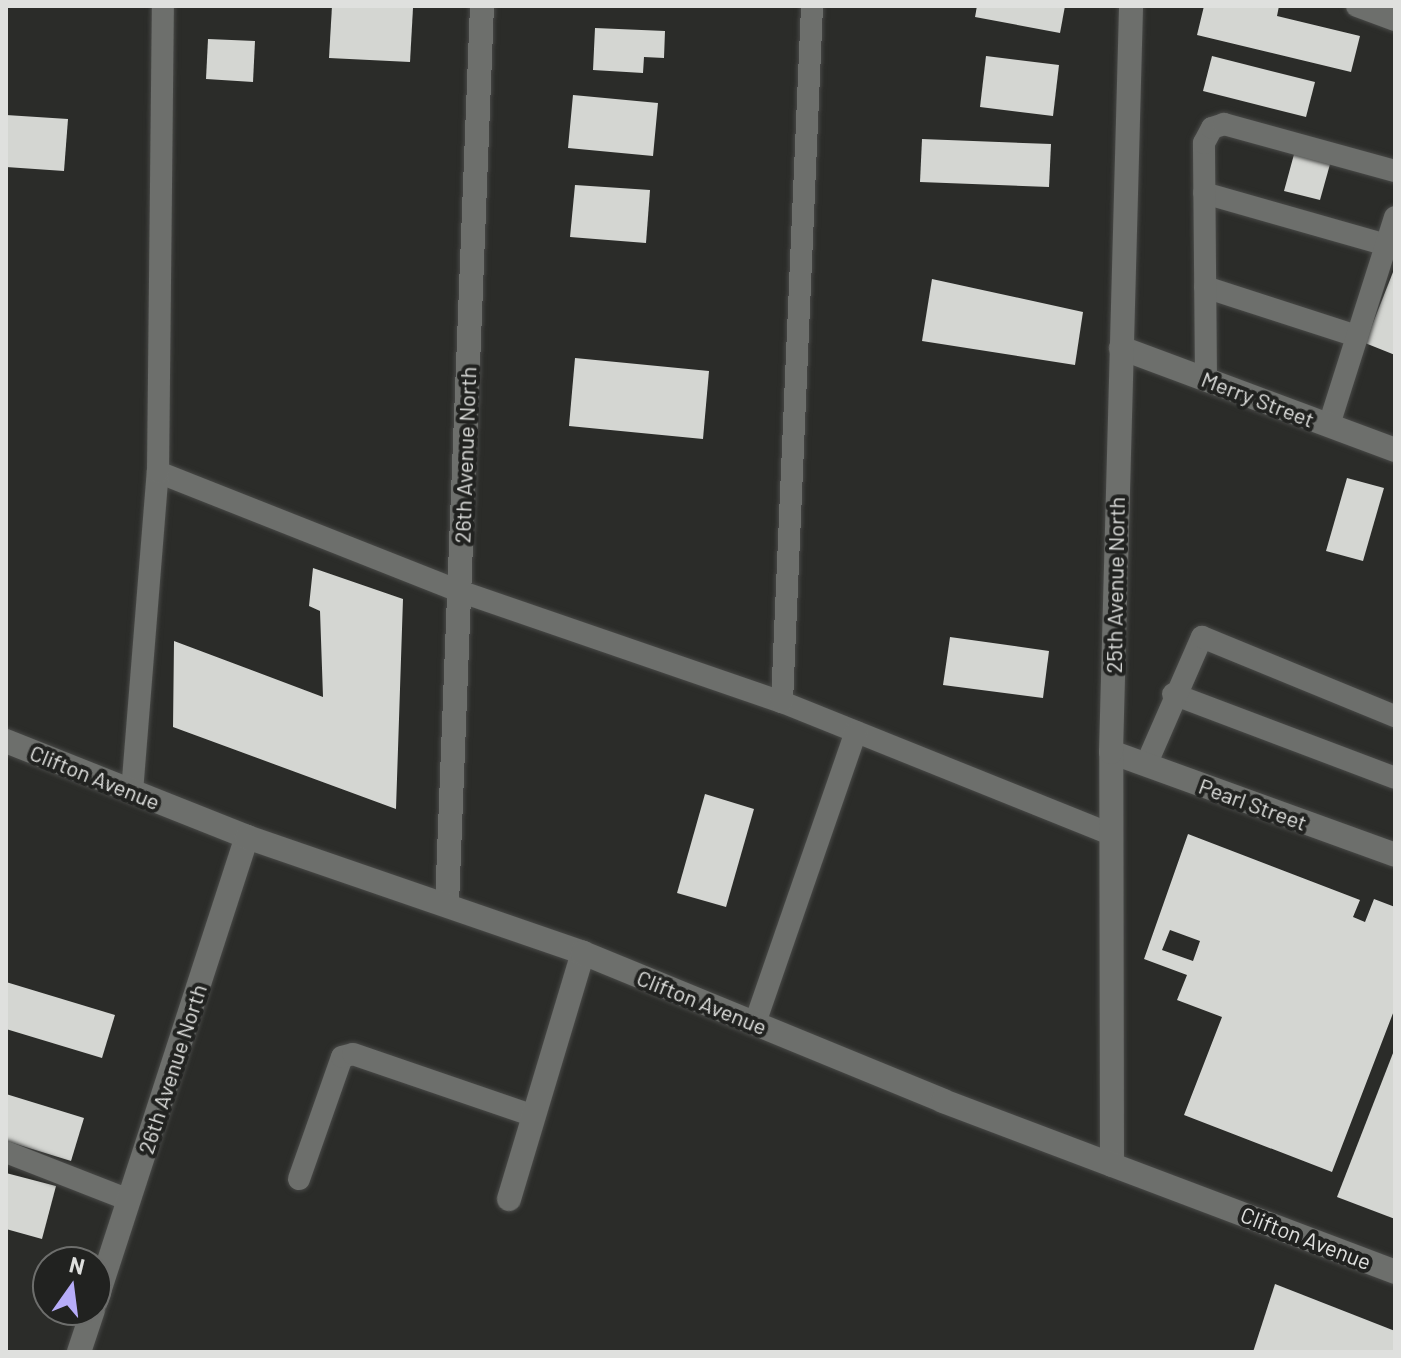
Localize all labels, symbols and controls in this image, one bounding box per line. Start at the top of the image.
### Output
street label: Merry Street [1198,365,1318,433]
street label: 26th Avenue North [449,366,481,544]
street label: 25th Avenue North [1100,496,1130,674]
street label: Clifton Avenue [26,739,164,815]
street label: Pearl Street [1195,772,1311,836]
street label: Clifton Avenue [633,964,771,1040]
street label: 26th Avenue North [132,981,212,1157]
street label: Clifton Avenue [1237,1201,1375,1275]
north arrow [32,1246,112,1326]
text: N [67,1250,88,1279]

